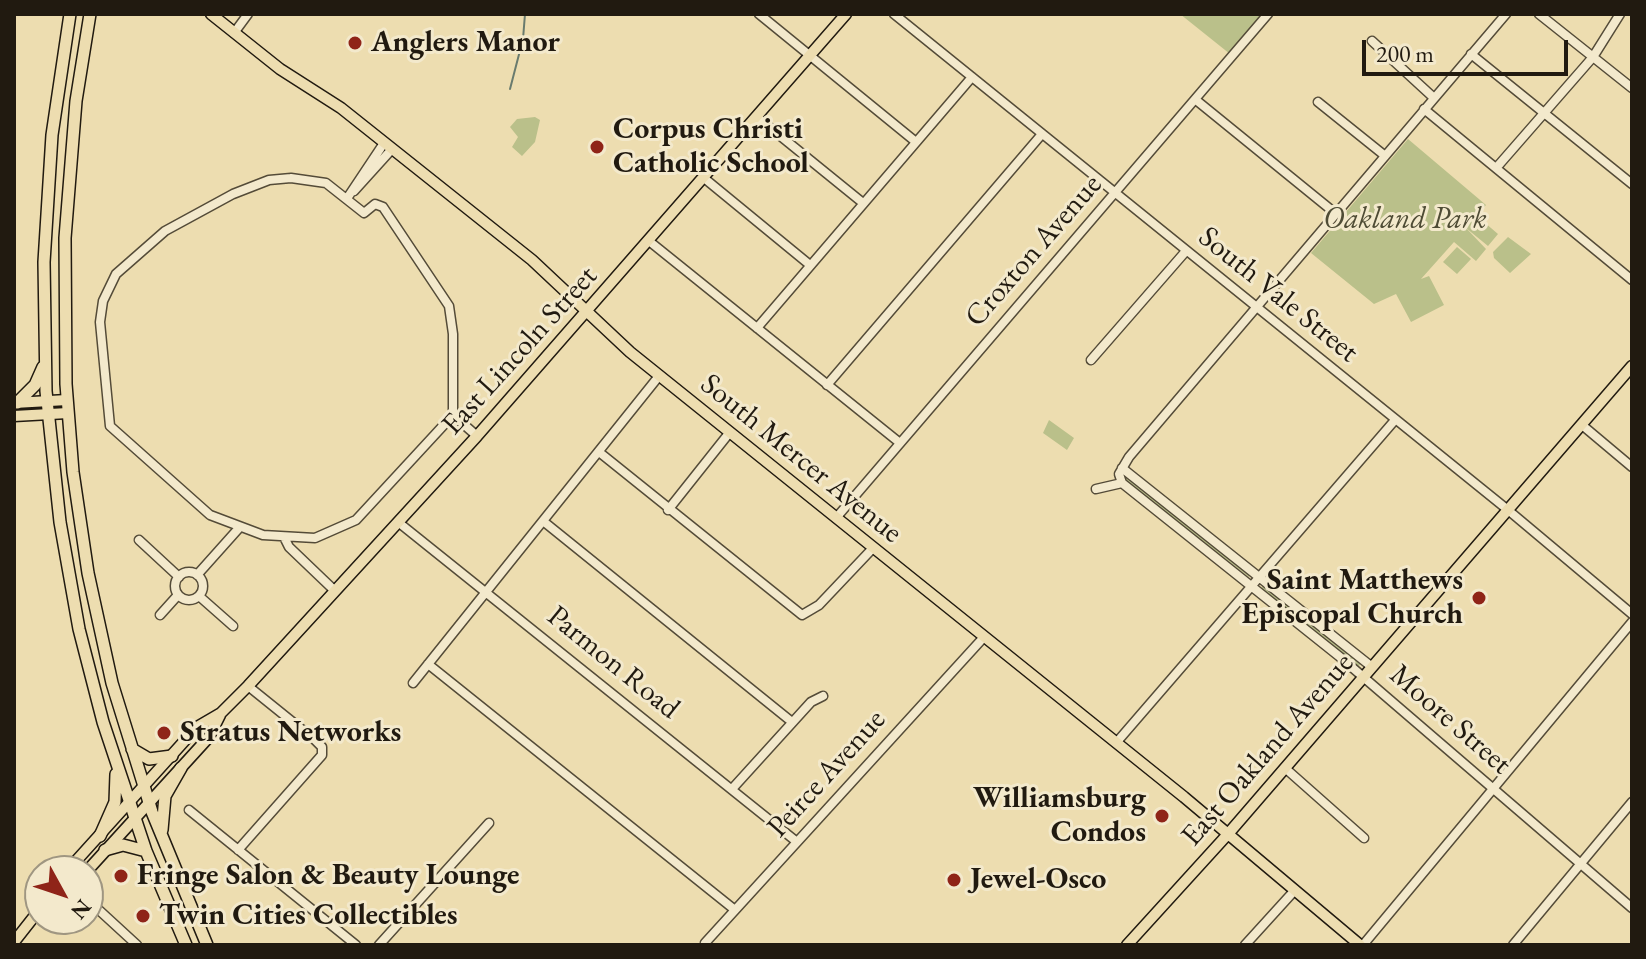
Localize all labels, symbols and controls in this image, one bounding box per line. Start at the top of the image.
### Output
scale bar [1366,24,1572,74]
place label: Anglers Manor [371,25,560,61]
marker: Anglers Manor [346,34,364,52]
text: 200 m [1376,38,1434,69]
place label: Corpus Christi Catholic School [613,112,809,182]
marker: Corpus Christi Catholic School [588,138,606,156]
street label: Croxton Avenue [958,167,1110,335]
park label: Oakland Park [1323,202,1487,238]
street label: South Vale Street [1191,220,1365,370]
street label: East Lincoln Street [435,259,605,443]
street label: South Mercer Avenue [693,367,909,551]
place label: Saint Matthews Episcopal Church [1242,563,1463,634]
marker: Saint Matthews Episcopal Church [1470,589,1488,607]
street label: Parmon Road [540,599,686,727]
street label: East Oakland Avenue [1174,646,1362,854]
street label: Moore Street [1382,657,1518,783]
street label: Peirce Avenue [760,703,894,845]
place label: Stratus Networks [180,715,401,751]
marker: Stratus Networks [155,724,173,742]
place label: Williamsburg Condos [973,781,1146,852]
marker: Williamsburg Condos [1153,807,1171,825]
north arrow [24,855,104,935]
place label: Fringe Salon & Beauty Lounge [137,858,520,894]
place label: Jewel-Osco [970,862,1106,898]
marker: Fringe Salon & Beauty Lounge [112,867,130,885]
marker: Jewel-Osco [945,871,963,889]
text: N [64,893,98,926]
place label: Twin Cities Collectibles [159,898,458,934]
marker: Twin Cities Collectibles [134,907,152,925]

